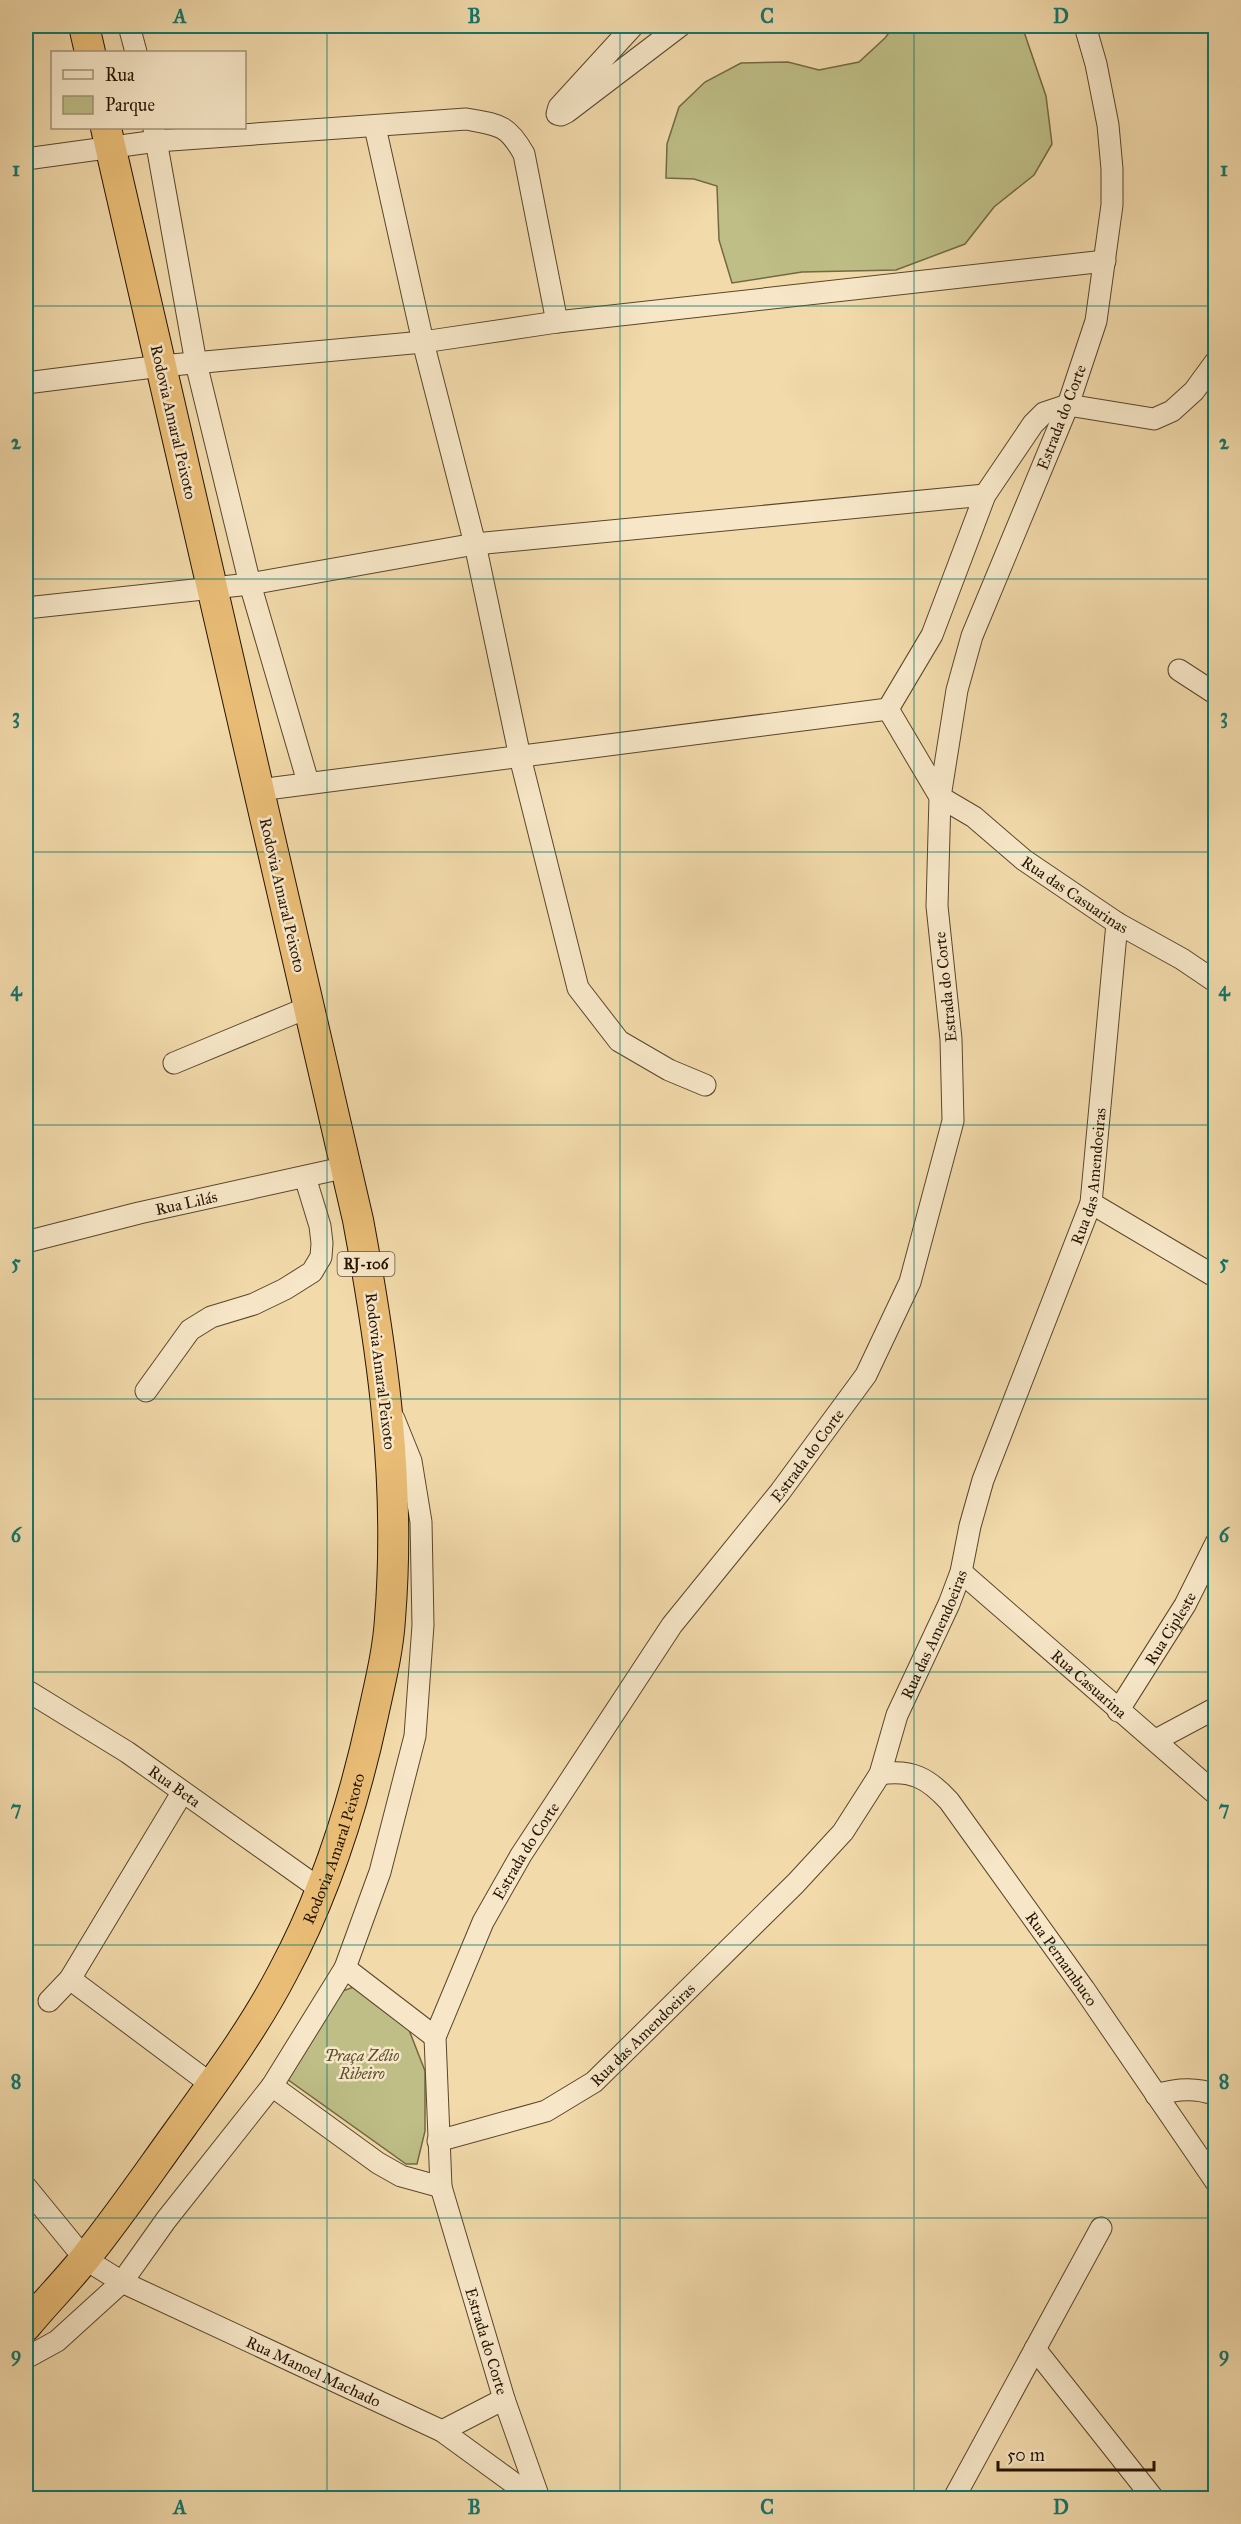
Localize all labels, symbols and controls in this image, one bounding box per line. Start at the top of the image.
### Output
text: A [171,4,187,28]
text: B [467,4,481,28]
text: C [760,4,774,28]
text: D [1053,4,1069,28]
legend [51,51,246,129]
text: Rua [105,64,135,86]
text: Parque [105,94,155,117]
text: 1 [12,157,20,181]
text: 1 [1220,157,1228,181]
street label: Rodovia Amaral Peixoto [146,343,201,501]
street label: Estrada do Corte [1033,362,1090,472]
text: 2 [11,430,22,454]
text: 2 [1219,430,1230,454]
text: 3 [12,704,20,729]
text: 3 [1220,704,1228,729]
street label: Rodovia Amaral Peixoto [255,816,310,974]
street label: Rua das Casuarinas [1018,852,1131,937]
street label: Estrada do Corte [930,930,961,1043]
text: 4 [10,977,22,1002]
text: 4 [1218,977,1230,1002]
street label: Rua das Amendoeiras [1067,1107,1110,1247]
street label: Rua Lilás [153,1187,219,1219]
text: 5 [11,1250,21,1274]
text: 5 [1219,1250,1229,1274]
road number: RJ-106 [338,1252,394,1276]
street label: Rodovia Amaral Peixoto [361,1291,400,1451]
street label: Estrada do Corte [767,1405,848,1506]
text: 6 [11,1523,23,1547]
text: 6 [1219,1523,1231,1547]
street label: Rua das Amendoeiras [897,1567,971,1702]
street label: Rua Cipleste [1141,1588,1200,1668]
street label: Rua Casuarina [1047,1646,1131,1722]
street label: Rua Beta [145,1761,204,1811]
street label: Rodovia Amaral Peixoto [299,1771,369,1927]
text: 7 [11,1796,22,1820]
text: 7 [1219,1796,1230,1820]
street label: Estrada do Corte [489,1798,563,1903]
street label: Rua Pernambuco [1021,1908,1102,2010]
street label: Rua das Amendoeiras [586,1979,699,2090]
park label: Praça Zélio Ribeiro [325,2046,399,2083]
text: 8 [11,2069,21,2093]
text: 8 [1219,2069,1229,2093]
street label: Estrada do Corte [461,2285,512,2397]
street label: Rua Manoel Machado [243,2332,384,2411]
text: 9 [11,2342,21,2367]
text: 9 [1219,2342,1229,2367]
scale bar [998,2434,1154,2472]
text: 50 m [1007,2444,1045,2466]
text: A [171,2495,187,2519]
text: B [467,2495,481,2519]
text: C [760,2495,774,2519]
text: D [1053,2495,1069,2519]

